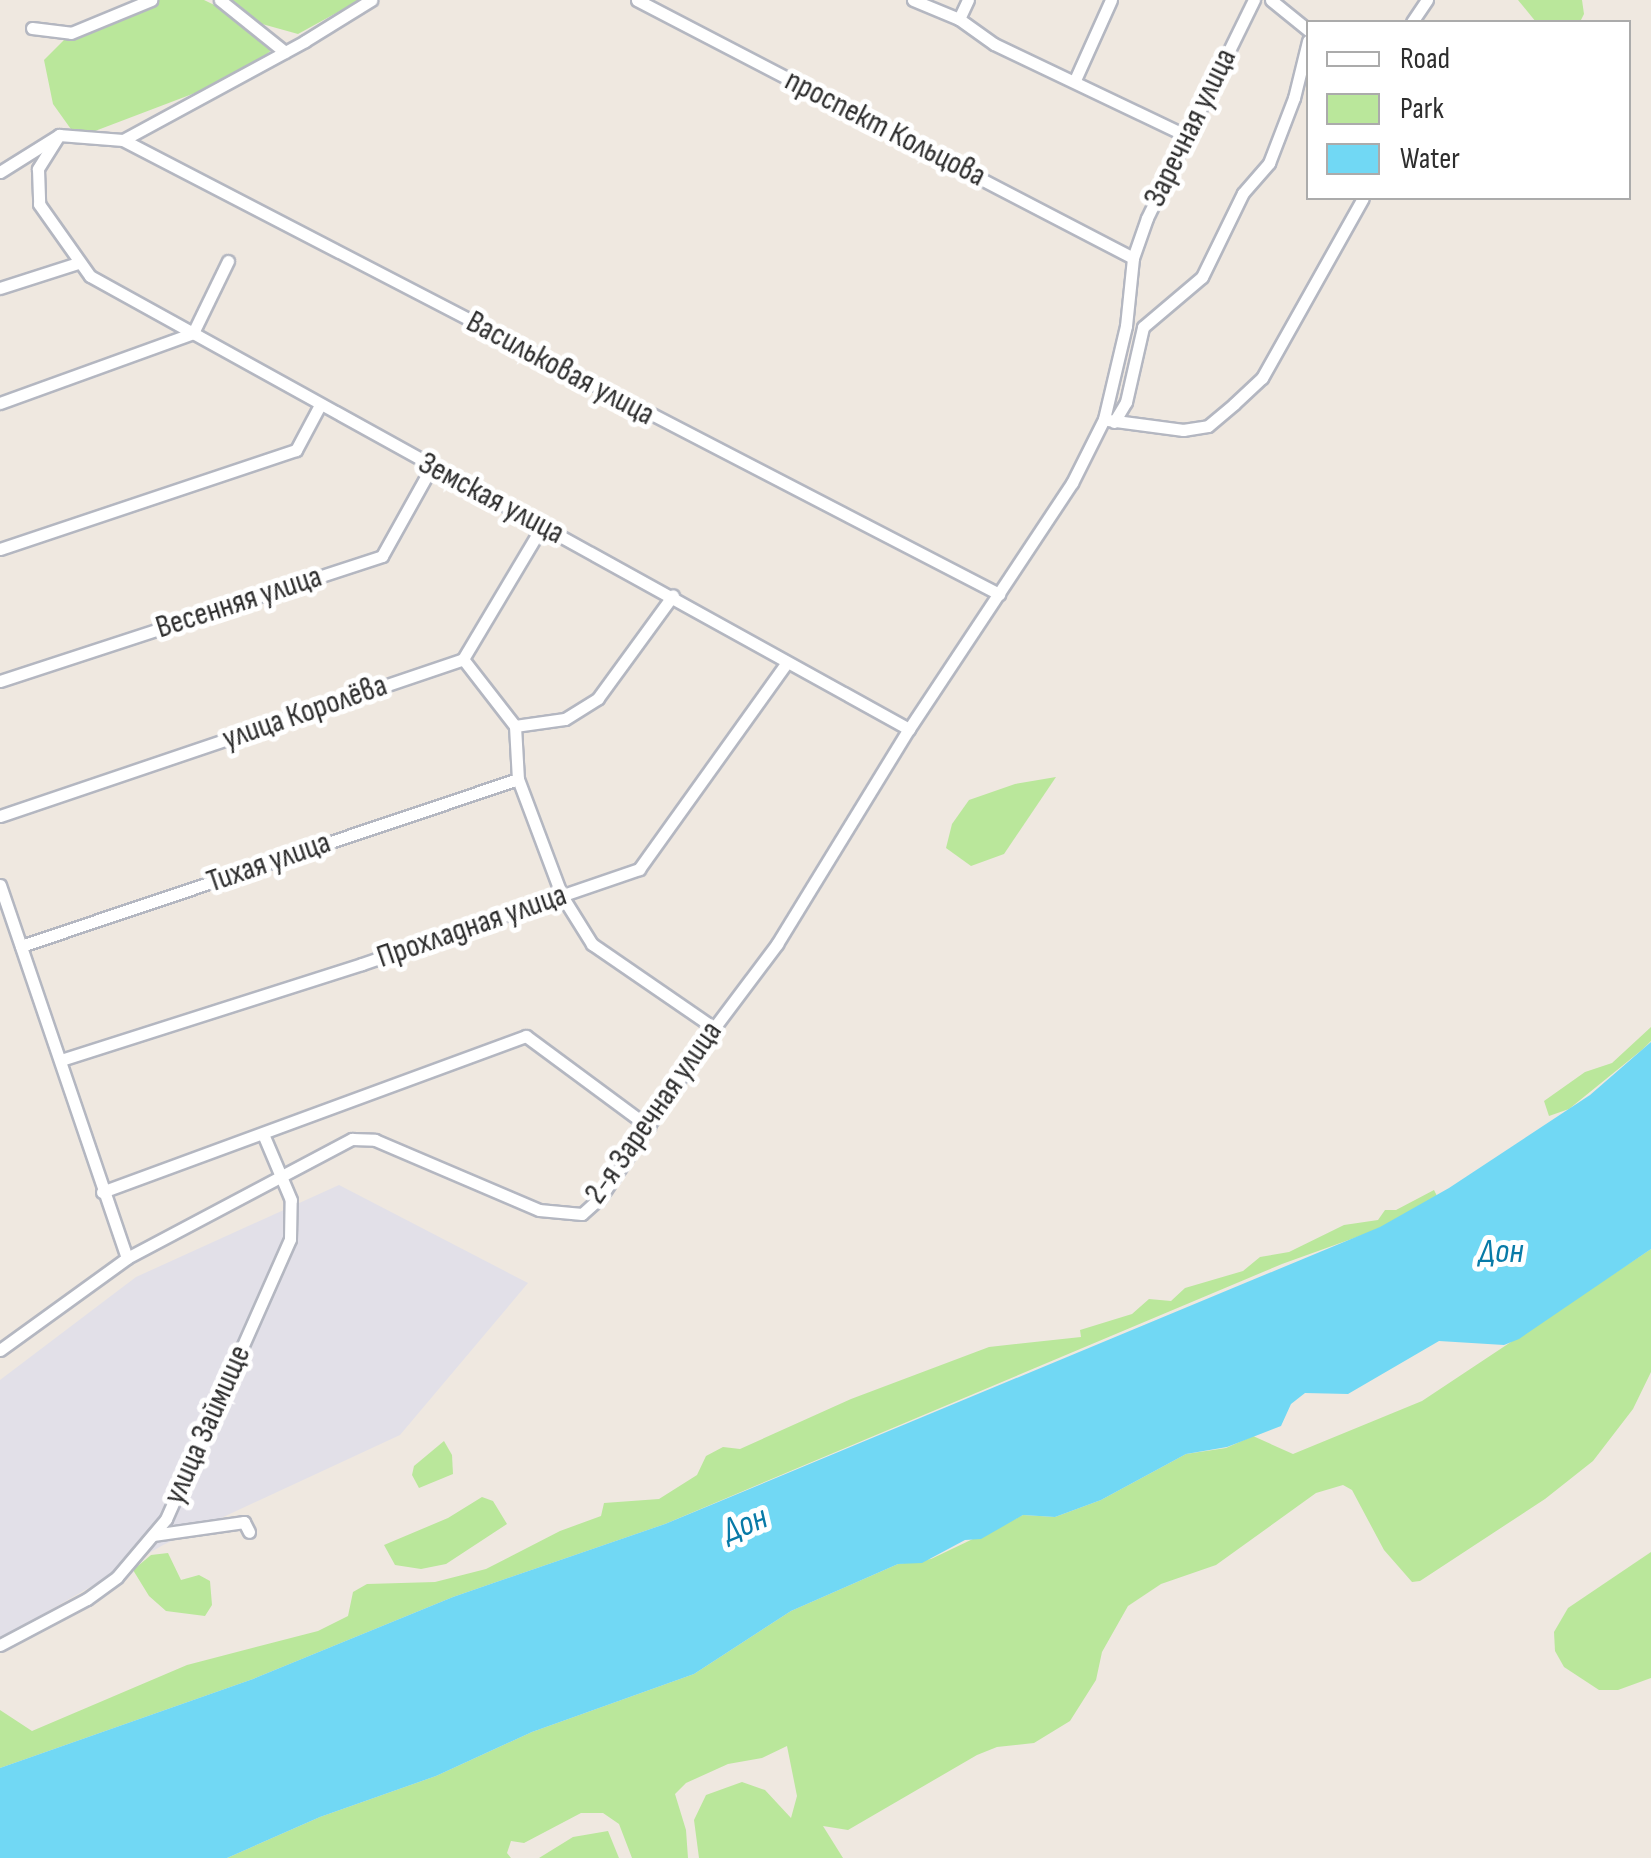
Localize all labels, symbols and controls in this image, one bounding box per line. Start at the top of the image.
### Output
legend [1306,20,1631,200]
text: Road [1400,41,1450,77]
street label: Заречная улица [1136,43,1246,213]
street label: проспект Кольцова [778,62,992,196]
text: Park [1400,91,1444,127]
text: Water [1400,141,1460,177]
street label: Васильковая улица [459,303,661,435]
street label: Земская улица [411,445,571,553]
street label: Весенняя улица [151,558,327,648]
street label: улица Королёва [218,667,392,759]
street label: Тихая улица [202,824,336,902]
street label: Прохладная улица [372,877,572,977]
street label: 2-я Заречная улица [577,1014,731,1212]
water label: Дон [1478,1231,1524,1273]
street label: улица Займище [156,1340,260,1510]
water label: Дон [716,1497,774,1553]

